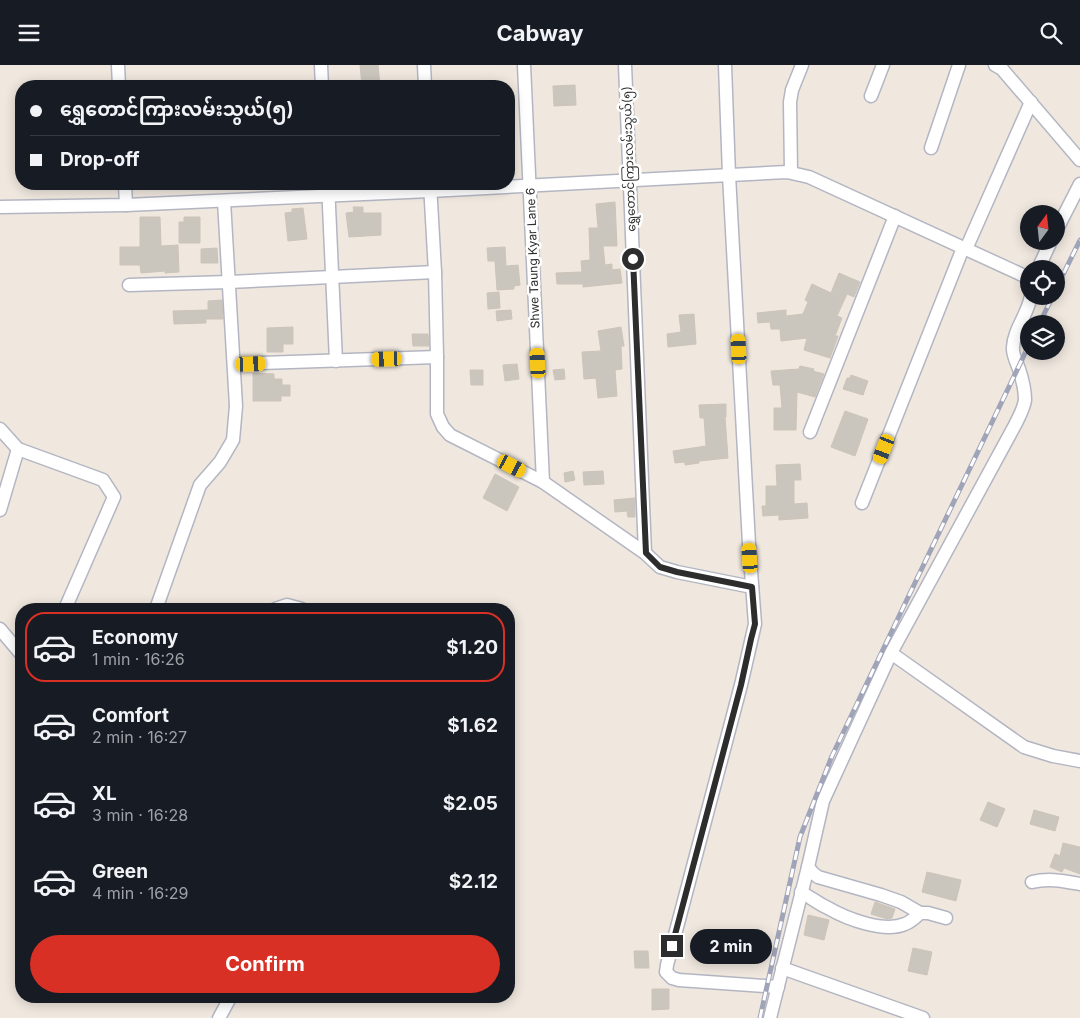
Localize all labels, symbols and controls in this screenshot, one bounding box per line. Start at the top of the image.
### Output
icon: menu [15,19,43,47]
icon: search [1037,19,1065,47]
text: Cabway [497,20,583,46]
street label: ရွှေတောင်ကြားလမ်းသွယ်(၅) [617,86,642,232]
text: ရွှေတောင်ကြားလမ်းသွယ်(၅) [60,98,294,121]
text: Drop-off [60,148,140,171]
street label: Shwe Taung Kyar Lane 6 [523,187,542,329]
north arrow [1020,205,1065,250]
map controls [1020,205,1065,360]
route start [622,248,644,270]
button: locate [1020,260,1065,305]
button: layers [1020,315,1065,360]
car [730,334,747,364]
car [529,348,546,378]
car [371,351,402,367]
car [235,356,266,372]
car [871,432,896,466]
car [495,453,528,479]
car [741,543,758,573]
icon: car [32,625,77,670]
text: Economy [92,626,178,649]
text: $1.20 [446,636,498,659]
text: 1 min · 16:26 [92,649,185,669]
icon: car [32,703,77,748]
text: Comfort [92,704,169,727]
text: $1.62 [447,714,498,737]
text: 2 min · 16:27 [92,727,187,747]
icon: car [32,781,77,826]
text: XL [92,782,117,805]
text: $2.05 [443,792,498,815]
text: 3 min · 16:28 [92,805,188,825]
icon: car [32,859,77,904]
text: Green [92,860,148,883]
text: $2.12 [449,870,498,893]
text: 4 min · 16:29 [92,883,189,903]
callout: 2 min [690,929,772,963]
button: Confirm [30,935,500,993]
route end [661,935,683,957]
text: 2 min [710,936,752,956]

